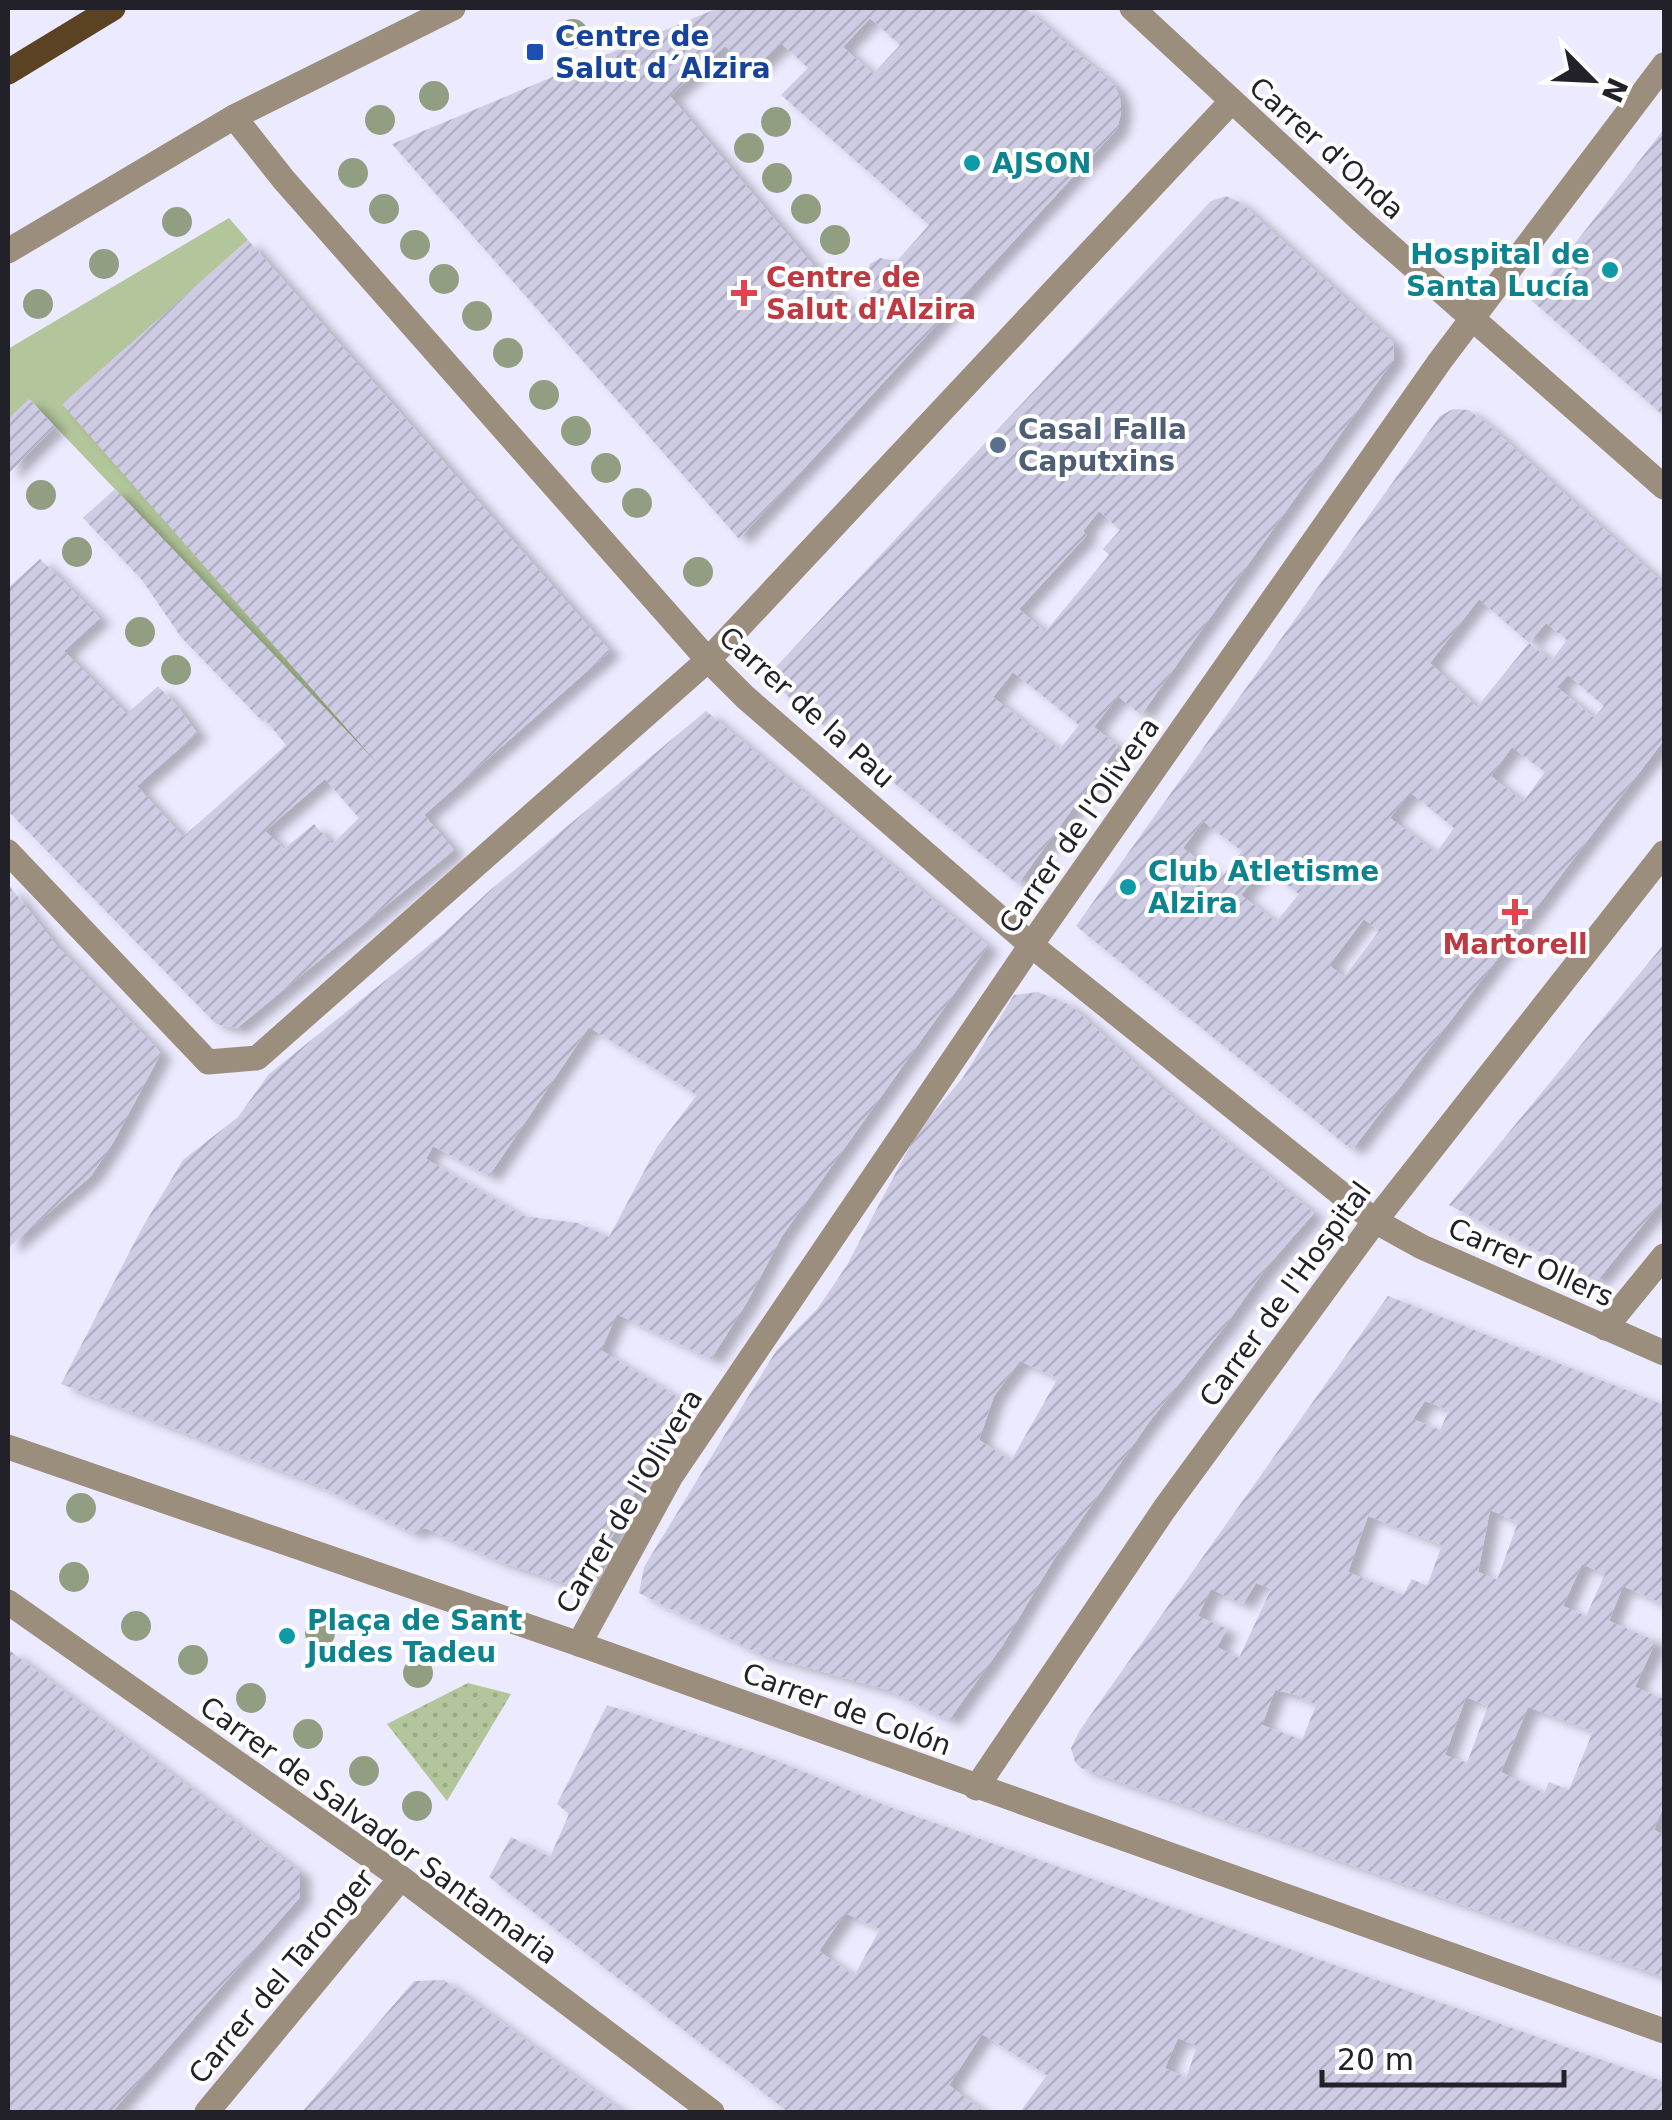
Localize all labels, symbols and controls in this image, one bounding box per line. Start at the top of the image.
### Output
place label: Centre de Salut d´Alzira [555,20,771,85]
north arrow [1542,30,1642,130]
marker: Centre de Salut d´Alzira [524,41,546,63]
street label: Carrer d'Onda [1243,70,1411,226]
text: N [1595,73,1634,107]
place label: AJSON [992,147,1092,180]
marker: AJSON [961,152,983,174]
place label: Hospital de Santa Lucía [1406,238,1590,303]
marker: Hospital de Santa Lucía [1599,259,1621,281]
place label: Centre de Salut d'Alzira [766,261,976,326]
marker: Centre de Salut d'Alzira [731,280,757,306]
place label: Casal Falla Caputxins [1018,413,1187,478]
marker: Casal Falla Caputxins [987,434,1009,456]
street label: Carrer de la Pau [712,620,901,795]
street label: Carrer de l'Olivera [993,711,1166,939]
place label: Club Atletisme Alzira [1148,855,1379,920]
marker: Club Atletisme Alzira [1117,876,1139,898]
marker: Martorell [1504,901,1526,923]
place label: Martorell [1442,928,1588,961]
street label: Carrer de l'Hospital [1193,1175,1378,1413]
street label: Carrer Ollers [1443,1211,1618,1314]
street label: Carrer de l'Olivera [549,1383,709,1619]
place label: Plaça de Sant Judes Tadeu [305,1604,522,1669]
marker: Plaça de Sant Judes Tadeu [276,1625,298,1647]
street label: Carrer de Colón [738,1656,956,1763]
street label: Carrer de Salvador Santamaria [194,1690,564,1971]
street label: Carrer del Taronger [182,1862,381,2090]
scale bar [1322,2025,1564,2087]
text: 20 m [1337,2042,1414,2077]

